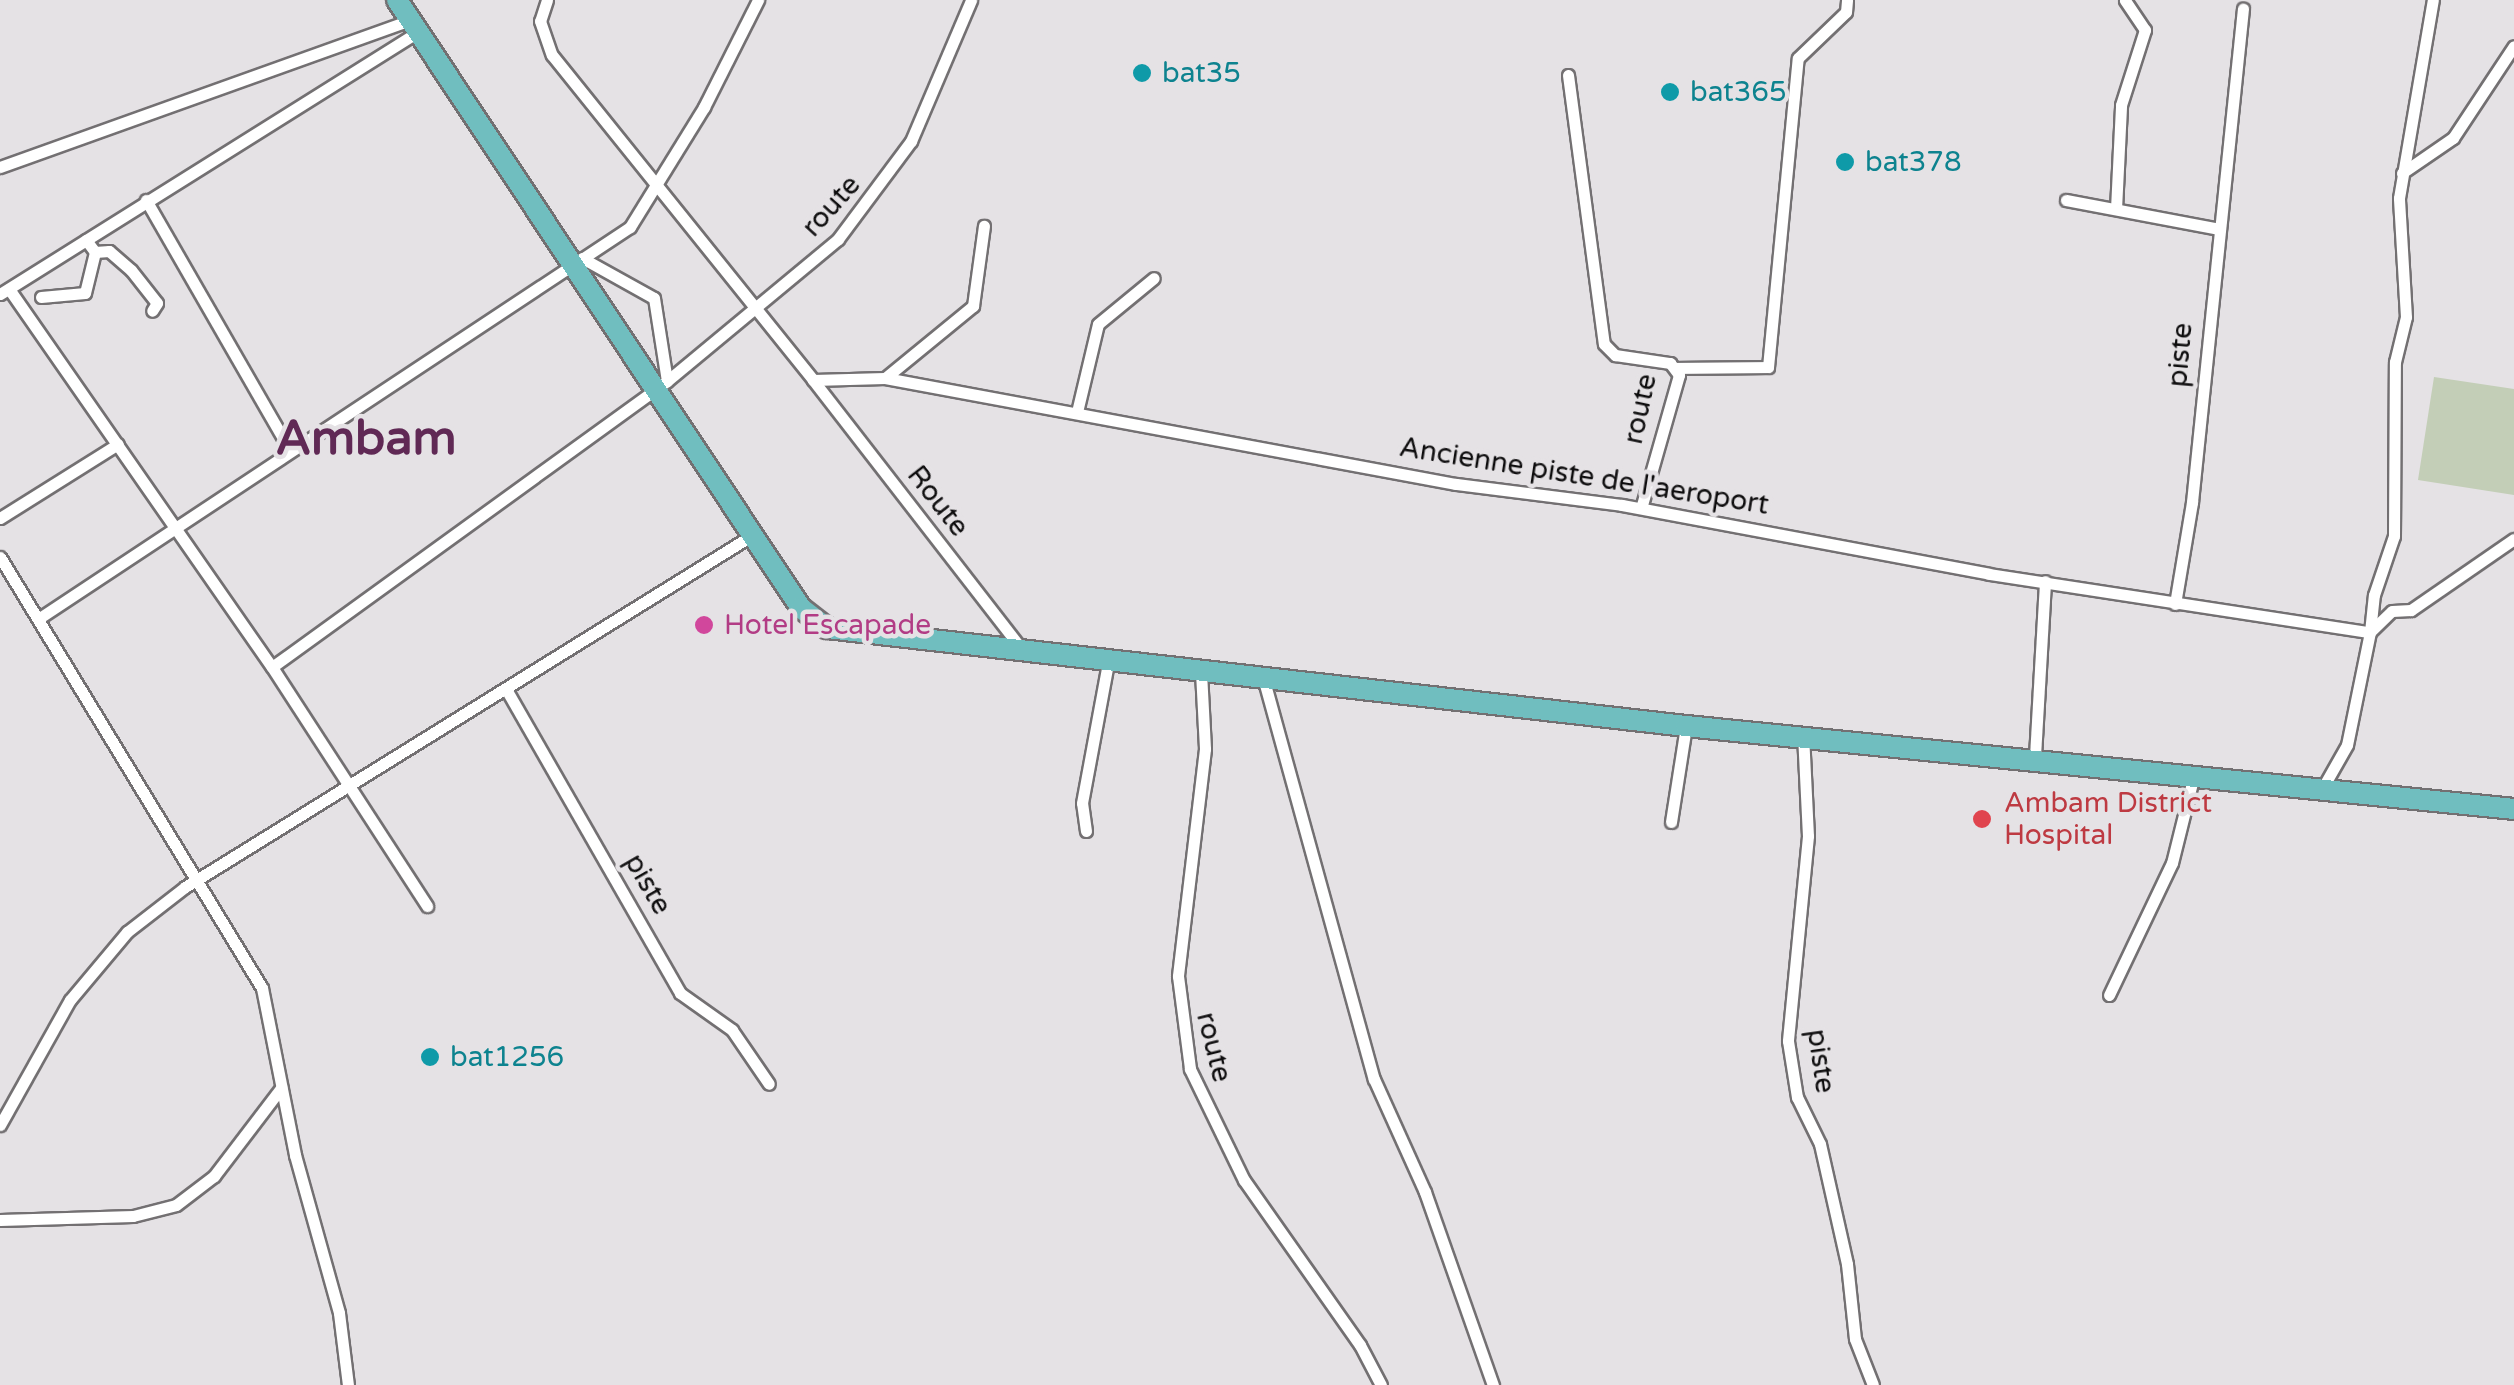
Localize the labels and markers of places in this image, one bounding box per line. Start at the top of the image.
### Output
place label: bat35 [1162,56,1241,90]
marker: bat35 [1131,62,1153,84]
place label: bat365 [1690,75,1787,109]
marker: bat365 [1659,81,1681,103]
place label: bat378 [1865,145,1962,179]
marker: bat378 [1834,151,1856,173]
place label: Hotel Escapade [724,608,931,642]
marker: Hotel Escapade [693,614,715,636]
place label: Ambam District Hospital [2004,786,2212,852]
marker: Ambam District Hospital [1969,806,1995,832]
place label: bat1256 [450,1040,564,1074]
marker: bat1256 [419,1046,441,1068]

